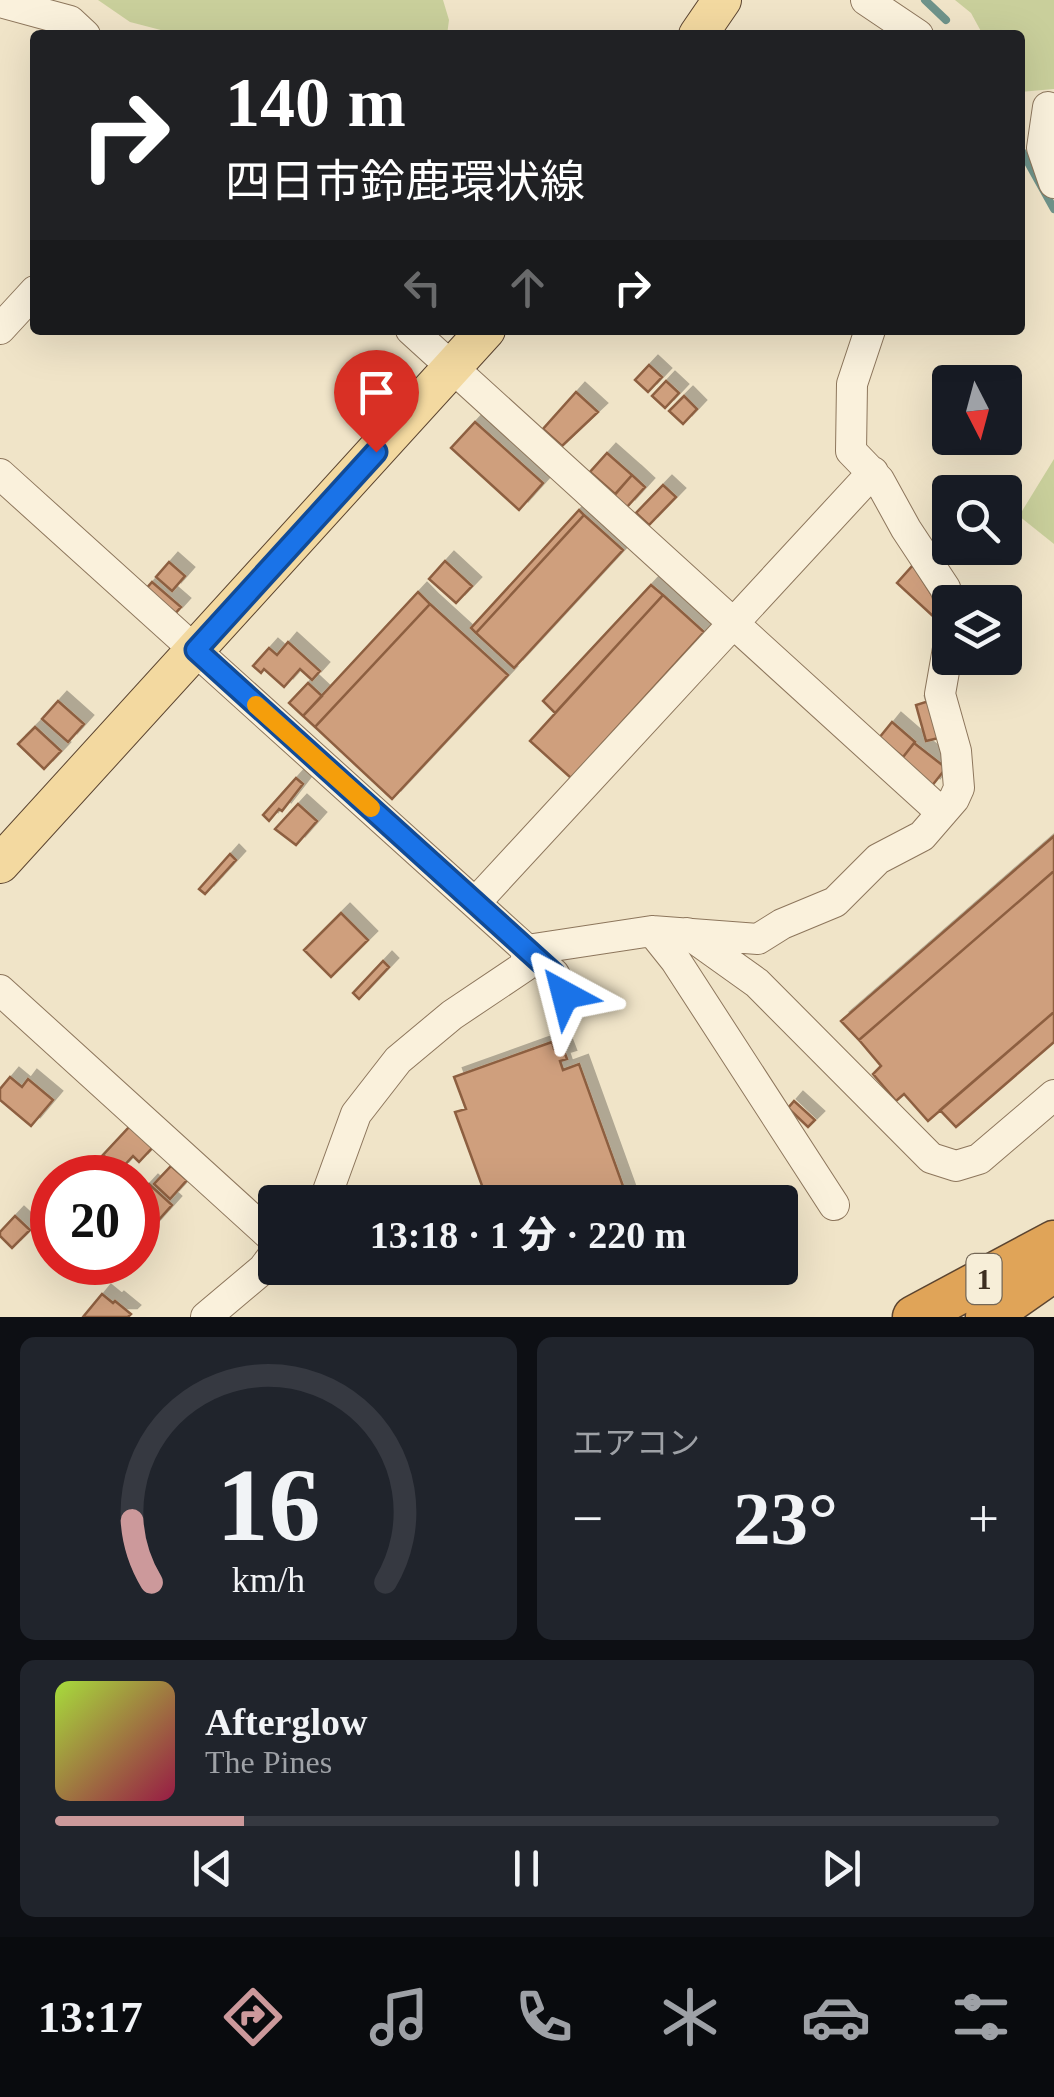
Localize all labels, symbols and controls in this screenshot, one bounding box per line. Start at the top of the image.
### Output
text: 140 m [225,64,406,141]
icon: right [60,70,190,200]
text: 四日市鈴鹿環状線 [225,157,585,207]
icon: left [395,260,450,315]
icon: ahead [500,260,555,315]
icon: right [605,260,660,315]
pin [334,350,419,453]
icon: arrive [349,365,404,420]
north arrow [932,365,1022,455]
map controls [932,365,1022,675]
button: search [932,475,1022,565]
button: layers [932,585,1022,675]
position arrow [513,943,617,1047]
speed limit sign: 20 [30,1155,160,1285]
text: 13:18 · 1 分 · 220 m [370,1214,686,1256]
road number: 1 [966,1254,1002,1304]
text: エアコン [572,1425,700,1461]
text: 16 [217,1447,321,1562]
text: 23° [733,1477,838,1560]
text: − [572,1488,603,1549]
text: + [968,1488,999,1549]
text: km/h [232,1560,305,1600]
text: Afterglow [205,1701,367,1743]
text: The Pines [205,1744,332,1780]
icon: previous [185,1841,240,1896]
icon: pause [499,1841,554,1896]
icon: next [814,1841,869,1896]
icon: directions [218,1982,288,2052]
icon: music [364,1982,434,2052]
icon: phone [509,1982,579,2052]
icon: climate [655,1982,725,2052]
icon: car [801,1982,871,2052]
icon: filters [946,1982,1016,2052]
text: 13:17 [38,1992,143,2042]

